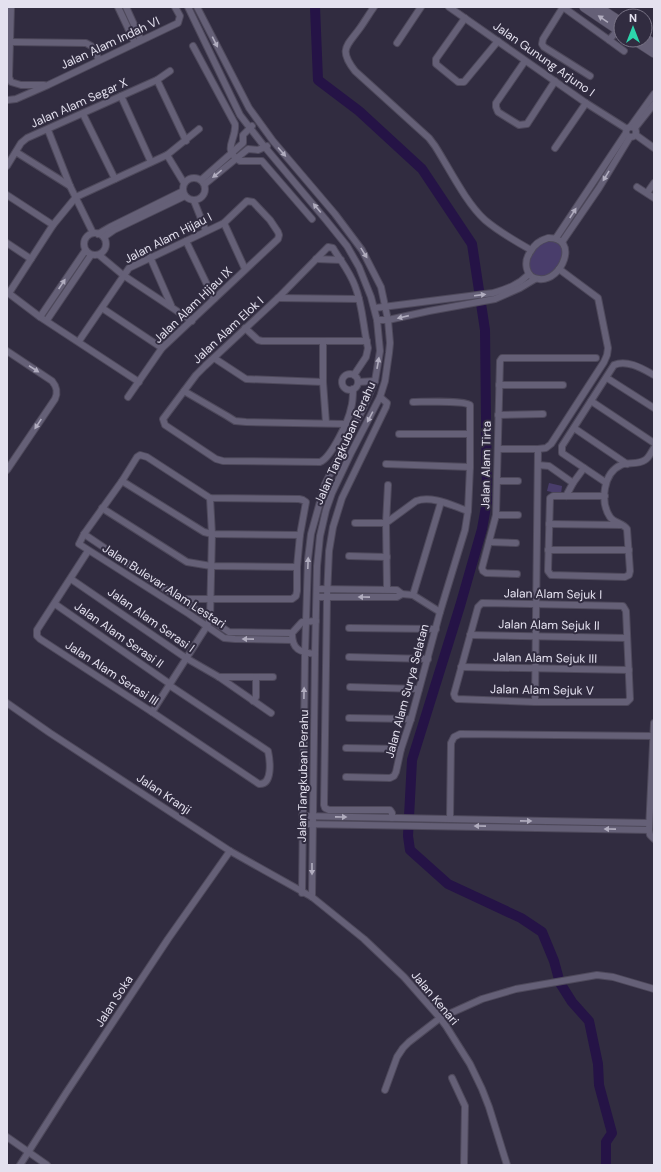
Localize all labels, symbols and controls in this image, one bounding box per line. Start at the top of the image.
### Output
north arrow [613,8,653,48]
text: N [629,11,637,25]
street label: Jalan Alam Indah VI [58,13,162,73]
one-way arrow [597,15,608,23]
street label: Jalan Gunung Arjuno I [490,18,598,100]
one-way arrow [212,36,218,47]
street label: Jalan Alam Segar X [28,74,130,132]
one-way arrow [278,147,287,158]
one-way arrow [212,170,222,178]
one-way arrow [603,170,610,182]
one-way arrow [312,203,321,214]
one-way arrow [570,207,577,219]
street label: Jalan Alam Hijau I [121,209,215,267]
one-way arrow [360,247,367,259]
street label: Jalan Alam Hijau IX [150,263,236,347]
one-way arrow [58,279,66,290]
one-way arrow [474,292,486,298]
street label: Jalan Alam Elok I [189,293,267,367]
one-way arrow [397,314,409,320]
one-way arrow [375,357,381,369]
one-way arrow [29,365,40,372]
street label: Jalan Tangkuban Perahu [311,379,379,507]
one-way arrow [367,411,374,423]
one-way arrow [34,419,42,429]
street label: Jalan Alam Tirta [477,421,495,509]
street label: Jalan Bulevar Alam Lestari [99,540,229,632]
one-way arrow [305,557,312,569]
street label: Jalan Alam Serasi I [104,584,198,656]
street label: Jalan Alam Sejuk I [504,585,602,603]
one-way arrow [357,594,370,600]
street label: Jalan Alam Serasi II [71,598,167,672]
street label: Jalan Alam Sejuk II [498,616,600,634]
street label: Jalan Alam Surya Selatan [381,622,433,760]
one-way arrow [241,636,254,642]
street label: Jalan Alam Serasi III [62,637,162,709]
street label: Jalan Alam Sejuk III [493,649,597,667]
street label: Jalan Alam Sejuk V [490,681,594,699]
one-way arrow [301,687,308,699]
street label: Jalan Tangkuban Perahu [294,709,312,843]
street label: Jalan Kranji [134,770,194,818]
one-way arrow [335,813,347,820]
one-way arrow [520,817,532,824]
one-way arrow [473,823,486,829]
one-way arrow [603,826,616,832]
one-way arrow [309,863,315,876]
street label: Jalan Kenari [408,968,462,1029]
street label: Jalan Soka [91,972,137,1030]

